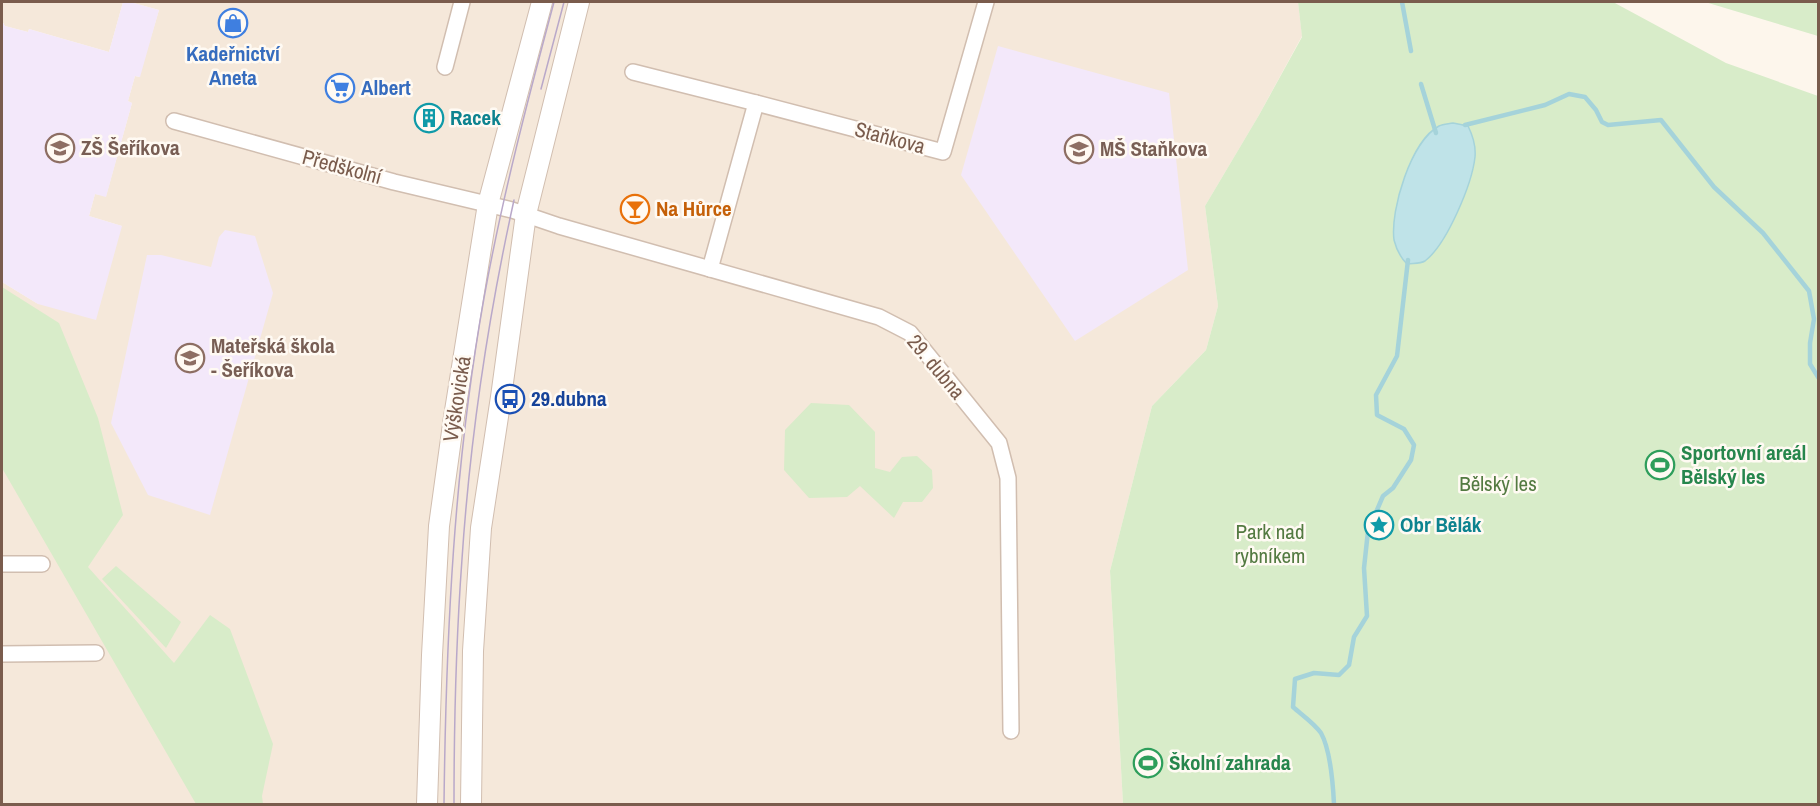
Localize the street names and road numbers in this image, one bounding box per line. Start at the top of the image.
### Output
street label: Staňkova [852,114,929,161]
street label: Předškolní [299,142,385,191]
street label: 29. dubna [901,328,972,406]
street label: Výškovická [435,354,478,444]

